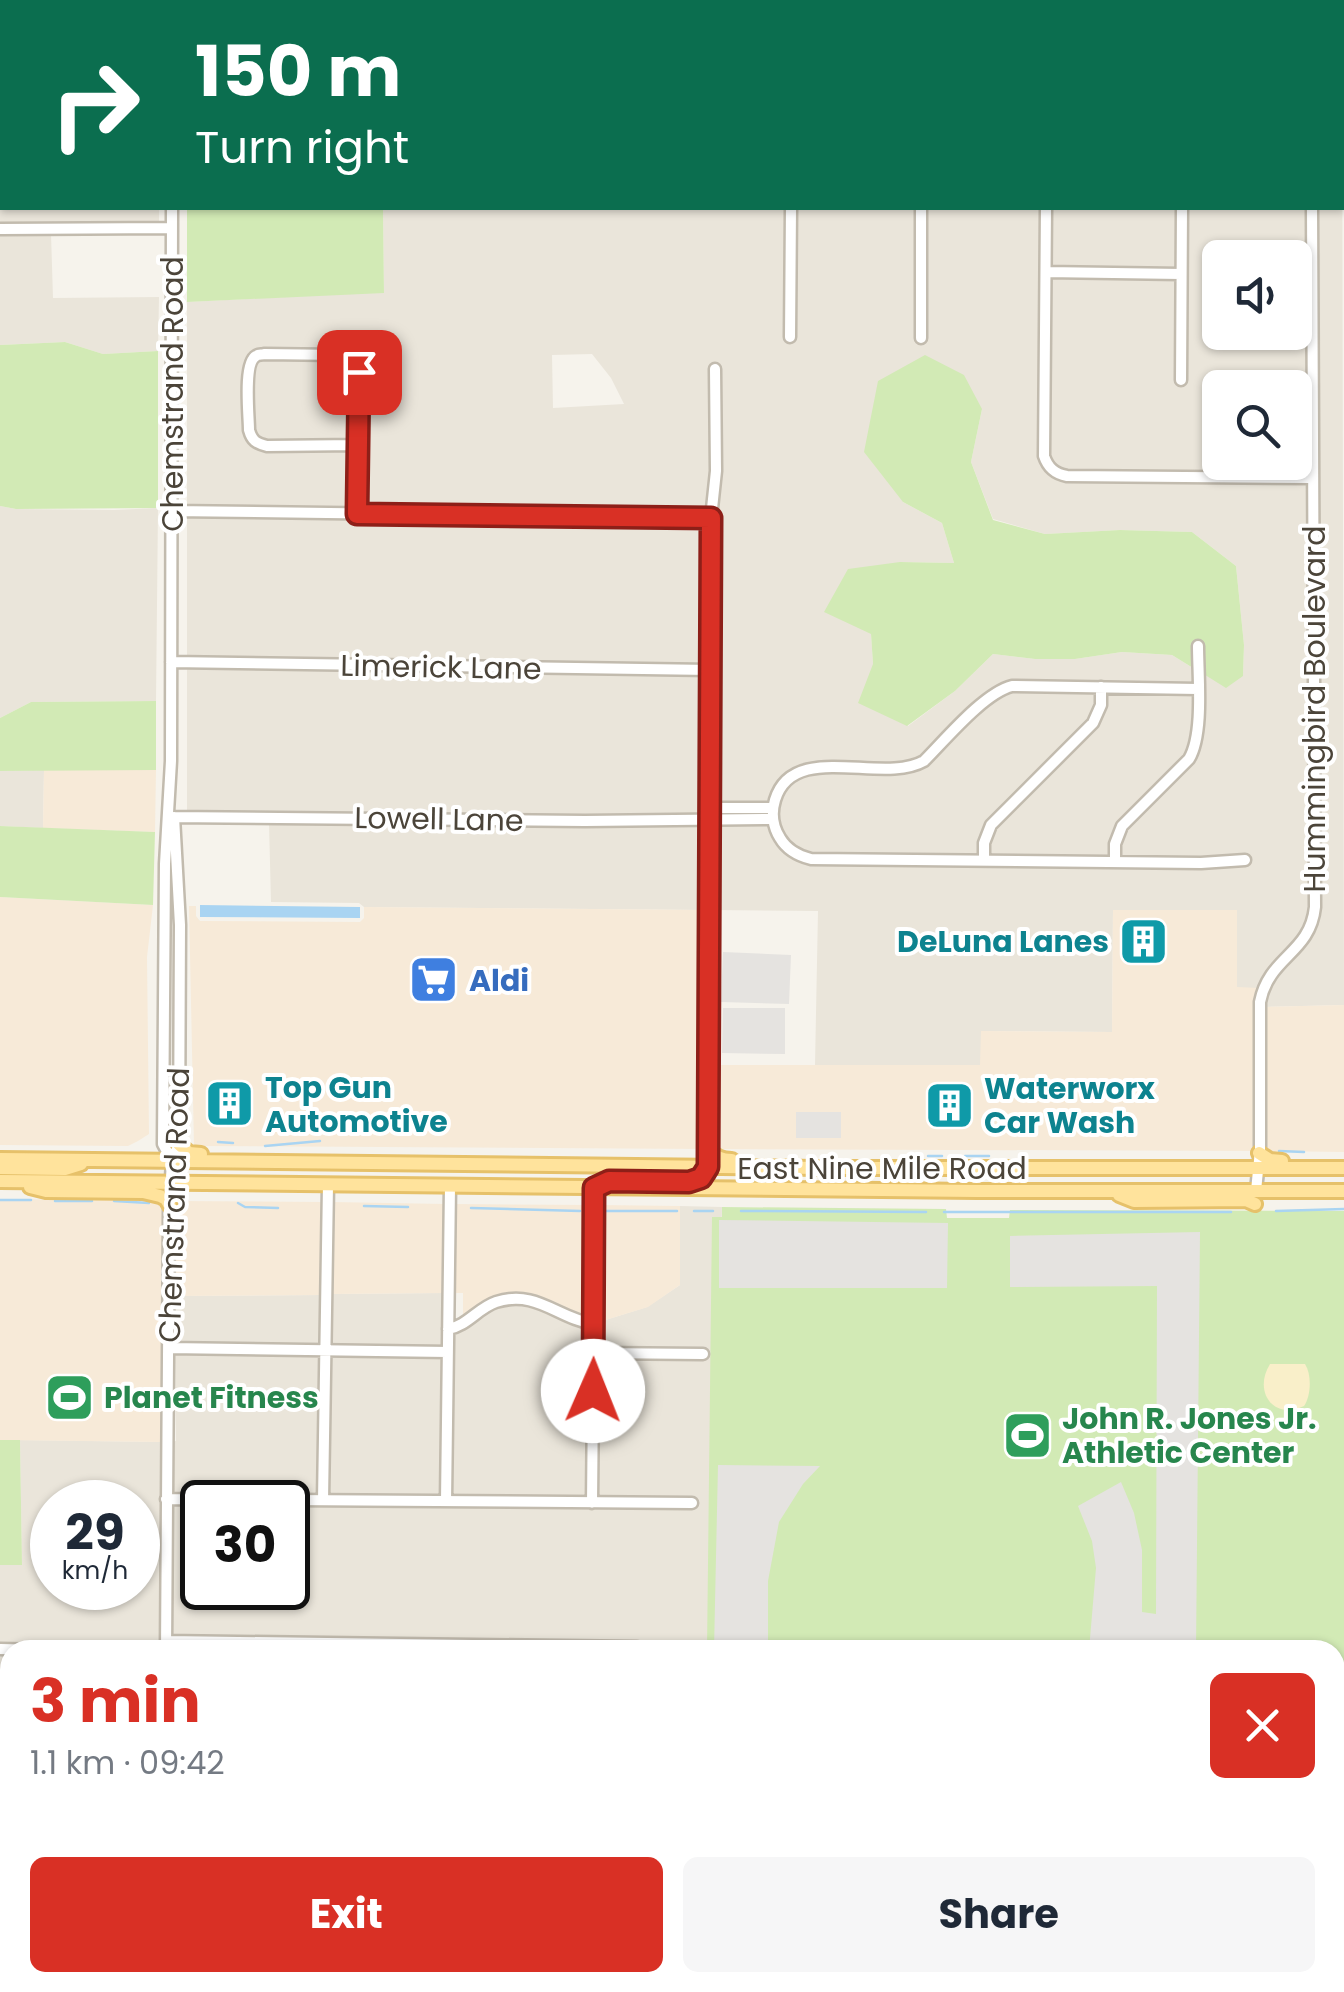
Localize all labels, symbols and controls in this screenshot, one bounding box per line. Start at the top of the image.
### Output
text: 150 m [195,22,401,121]
icon: right [30,40,160,170]
text: Turn right [195,116,409,179]
map controls [1202,240,1312,480]
button: sound [1202,240,1312,350]
street label: Chemstrand Road [151,256,194,532]
pin [317,330,402,415]
icon: arrive [332,345,387,400]
button: search [1202,370,1312,480]
street label: Hummingbird Boulevard [1293,525,1336,893]
street label: Limerick Lane [340,644,542,690]
street label: Lowell Lane [354,796,524,842]
building icon: DeLuna Lanes [1118,915,1170,967]
place label: DeLuna Lanes [897,920,1109,963]
supermarket icon: Aldi [408,954,460,1006]
place label: Aldi [469,959,529,1002]
place label: Top Gun Automotive [265,1066,448,1143]
street label: Chemstrand Road [148,1067,200,1343]
place label: Waterworx Car Wash [984,1067,1155,1144]
building icon: Top Gun Automotive [204,1078,256,1130]
building icon: Waterworx Car Wash [923,1079,975,1131]
street label: East Nine Mile Road [737,1147,1027,1190]
position arrow [541,1339,645,1443]
sports icon: Planet Fitness [43,1371,95,1423]
place label: Planet Fitness [104,1376,319,1419]
place label: John R. Jones Jr. Athletic Center [1062,1397,1317,1474]
sports icon: John R. Jones Jr. Athletic Center [1001,1409,1053,1461]
speed limit sign: 30 [180,1480,310,1610]
text: 29 [65,1497,125,1568]
text: km/h [62,1553,128,1588]
text: 3 min [30,1659,201,1743]
button: close [1210,1673,1315,1778]
text: 1.1 km · 09:42 [30,1740,225,1785]
button: Exit [30,1857,663,1972]
button: Share [683,1857,1315,1972]

